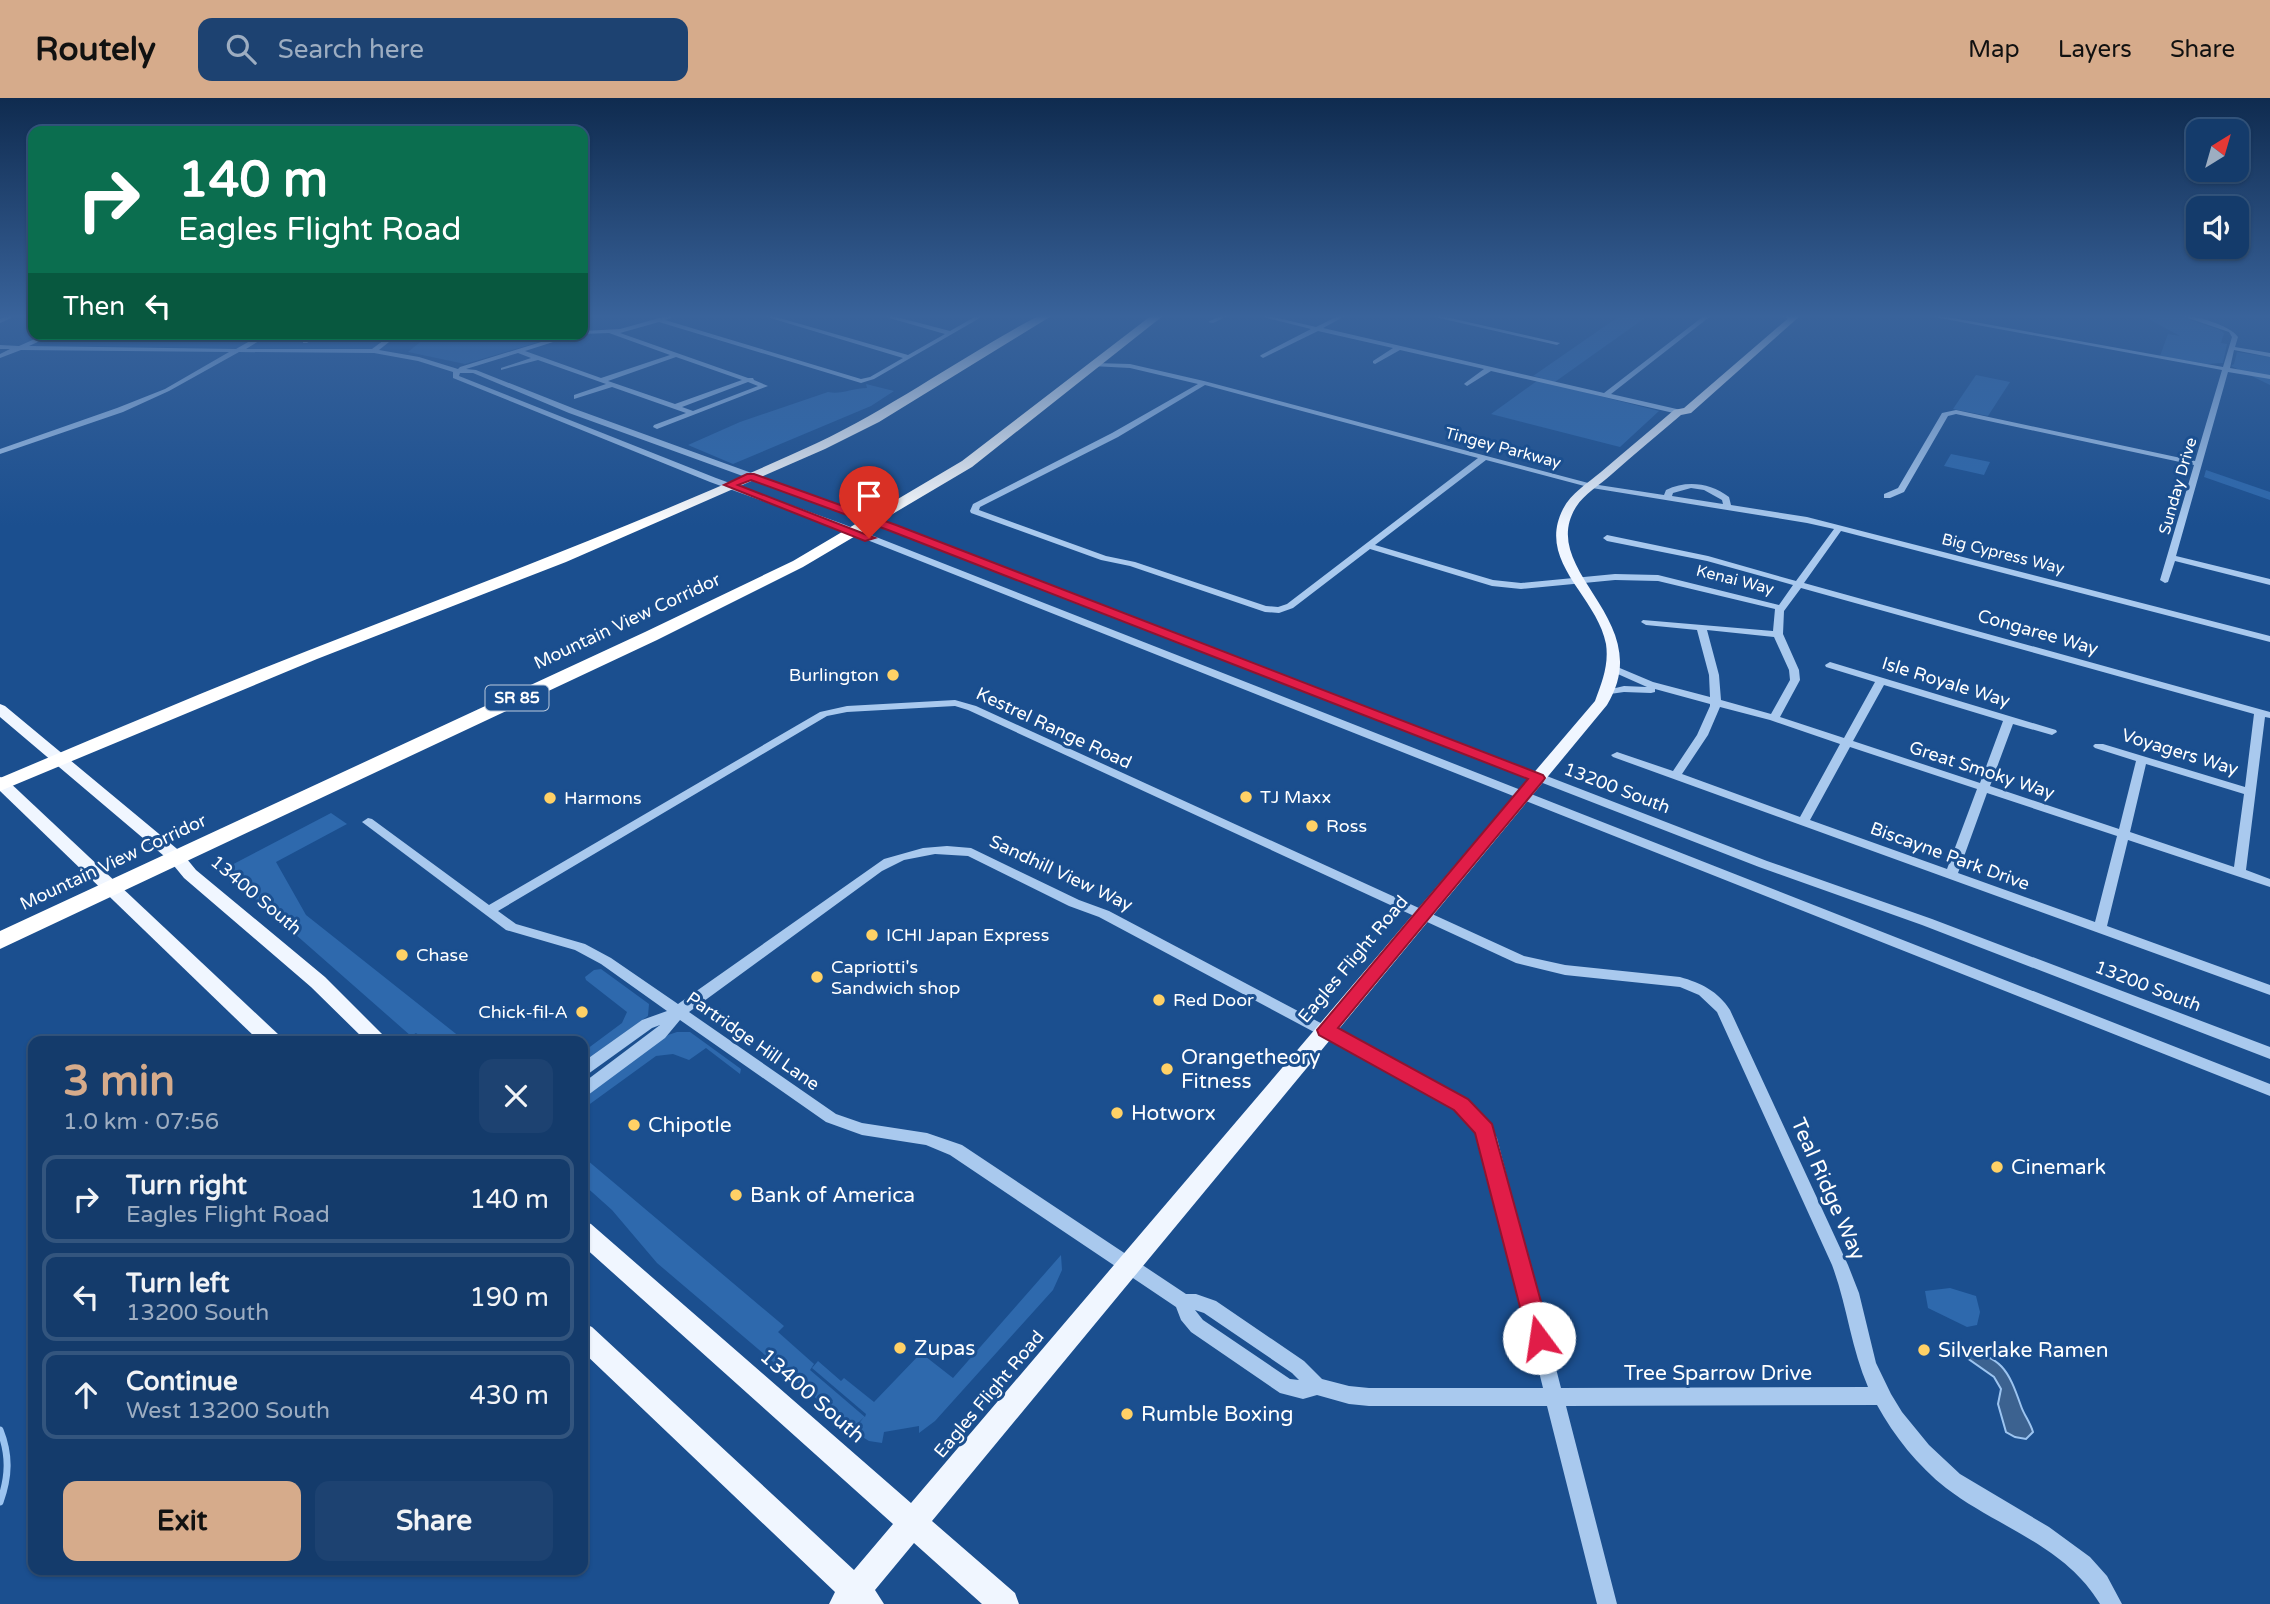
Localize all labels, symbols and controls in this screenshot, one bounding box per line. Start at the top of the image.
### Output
search box [198,18,688,81]
text: Routely [35,30,156,69]
icon: search [222,30,260,68]
text: Search here [278,34,424,65]
text: Map [1968,35,2020,64]
text: Layers [2058,35,2132,64]
text: Share [2170,35,2235,64]
north arrow [2186,119,2249,182]
map controls [2186,119,2249,259]
text: 140 m [178,151,328,210]
icon: right [63,154,154,245]
button: sound [2186,196,2249,259]
text: Eagles Flight Road [178,211,462,249]
icon: left [139,287,177,325]
text: Then [63,291,125,322]
street label: Tingey Parkway [1443,423,1564,473]
street label: Sunday Drive [2155,435,2201,537]
pin [839,466,899,538]
icon: arrive [850,477,888,515]
street label: Big Cypress Way [1940,529,2067,579]
street label: Kenai Way [1694,561,1776,599]
street label: Mountain View Corridor [530,568,724,674]
street label: Congaree Way [1975,604,2101,660]
street label: Isle Royale Way [1879,652,2013,712]
place label: Burlington [789,664,879,686]
marker: Burlington [885,667,901,683]
street label: Kestrel Range Road [973,682,1135,774]
road number: SR 85 [486,685,548,710]
street label: Voyagers Way [2119,724,2241,780]
street label: Great Smoky Way [1907,736,2058,804]
street label: 13200 South [1561,758,1673,818]
place label: TJ Maxx [1260,786,1331,808]
place label: Harmons [564,787,642,809]
marker: TJ Maxx [1238,789,1254,805]
marker: Harmons [542,790,558,806]
street label: Mountain View Corridor [16,809,210,915]
place label: Ross [1326,815,1367,837]
street label: Biscayne Park Drive [1867,817,2033,895]
marker: Ross [1304,818,1320,834]
street label: Sandhill View Way [986,830,1136,916]
street label: 13400 South [206,851,306,939]
street label: Eagles Flight Road [1293,891,1413,1027]
place label: ICHI Japan Express [886,924,1049,946]
marker: ICHI Japan Express [864,927,880,943]
place label: Chase [416,944,468,966]
marker: Chase [394,947,410,963]
place label: Capriotti's Sandwich shop [831,956,960,999]
street label: 13200 South [2092,956,2204,1016]
marker: Capriotti's Sandwich shop [809,969,825,985]
street label: Partridge Hill Lane [682,987,824,1095]
place label: Red Door [1173,989,1254,1011]
marker: Red Door [1151,992,1167,1008]
place label: Chick-fil-A [478,1001,568,1023]
marker: Chick-fil-A [574,1004,590,1020]
place label: Orangetheory Fitness [1181,1045,1320,1094]
text: 3 min [63,1056,175,1107]
button: close [479,1059,553,1133]
marker: Orangetheory Fitness [1159,1061,1175,1077]
place label: Hotworx [1131,1101,1216,1126]
marker: Hotworx [1109,1105,1125,1121]
text: 1.0 km · 07:56 [63,1108,219,1136]
place label: Chipotle [648,1113,732,1138]
street label: Teal Ridge Way [1785,1114,1871,1264]
marker: Chipotle [626,1117,642,1133]
place label: Cinemark [2011,1155,2106,1180]
marker: Cinemark [1989,1159,2005,1175]
text: Turn right [126,1170,247,1201]
icon: right [67,1180,105,1218]
place label: Bank of America [750,1183,915,1208]
text: 140 m [469,1184,549,1215]
marker: Bank of America [728,1187,744,1203]
text: Eagles Flight Road [126,1201,330,1229]
text: Turn left [126,1268,229,1299]
icon: left [67,1278,105,1316]
text: 190 m [469,1282,549,1313]
text: 13200 South [126,1299,269,1327]
position arrow [1502,1301,1576,1375]
street label: Eagles Flight Road [929,1326,1049,1462]
place label: Zupas [914,1336,975,1361]
place label: Silverlake Ramen [1938,1338,2108,1363]
marker: Zupas [892,1340,908,1356]
marker: Silverlake Ramen [1916,1342,1932,1358]
street label: 13400 South [754,1344,870,1448]
street label: Tree Sparrow Drive [1624,1361,1812,1386]
text: Continue [126,1366,238,1397]
icon: ahead [67,1376,105,1414]
text: 430 m [469,1380,549,1411]
text: West 13200 South [126,1397,330,1425]
place label: Rumble Boxing [1141,1402,1293,1427]
marker: Rumble Boxing [1119,1406,1135,1422]
button: Exit [63,1481,301,1561]
button: Share [315,1481,553,1561]

